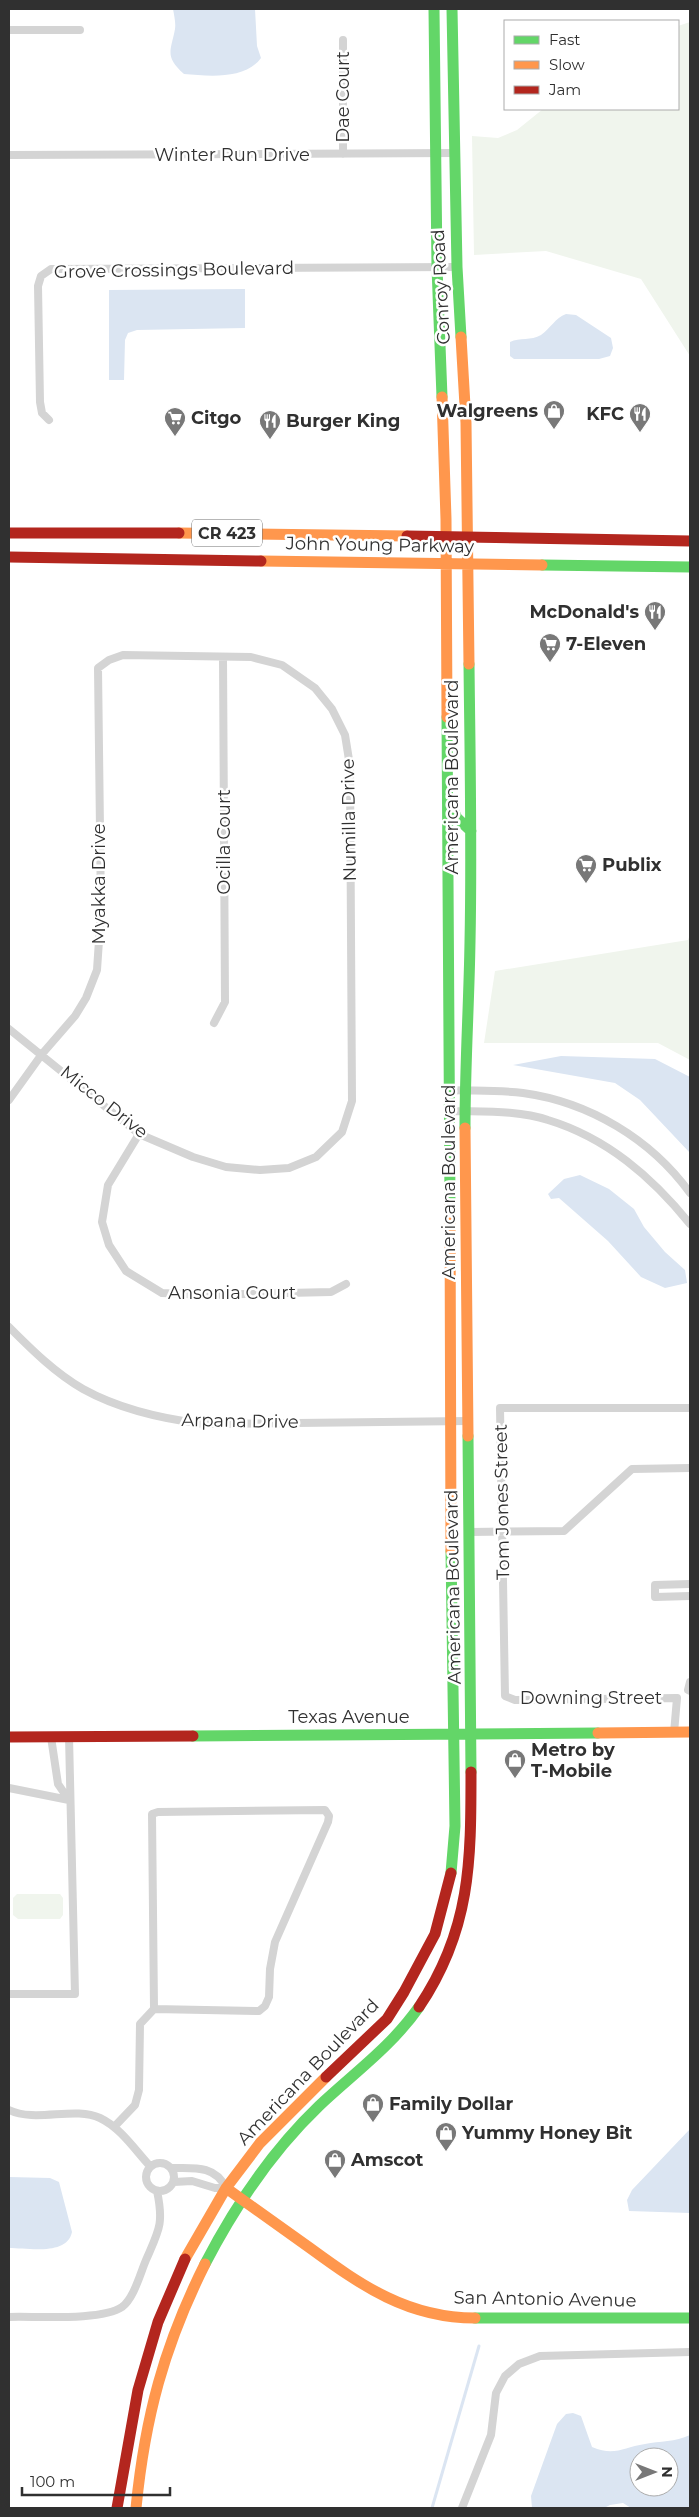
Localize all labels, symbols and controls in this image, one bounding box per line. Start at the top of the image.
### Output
legend [504,20,679,110]
text: Fast [549,30,580,49]
street label: Dae Court [332,51,354,143]
text: Slow [549,55,585,74]
text: Jam [548,80,581,99]
street label: Winter Run Drive [154,144,310,166]
street label: Conroy Road [427,229,455,345]
street label: Grove Crossings Boulevard [54,257,294,283]
shop icon: Walgreens [542,399,566,430]
place label: Walgreens [437,400,538,422]
restaurant icon: KFC [628,402,652,433]
place label: KFC [586,403,624,425]
supermarket icon: Citgo [163,406,187,437]
place label: Citgo [191,407,242,429]
restaurant icon: Burger King [258,409,282,440]
place label: Burger King [286,410,400,432]
road number: CR 423 [192,520,262,546]
street label: John Young Parkway [285,532,475,558]
restaurant icon: McDonald's [643,600,667,631]
place label: McDonald's [529,601,639,623]
supermarket icon: 7-Eleven [538,632,562,663]
place label: 7-Eleven [566,633,646,655]
street label: Americana Boulevard [441,680,463,874]
street label: Numilla Drive [337,758,361,882]
street label: Ocilla Court [213,789,235,895]
street label: Myakka Drive [88,823,110,945]
supermarket icon: Publix [574,853,598,884]
place label: Publix [602,854,662,876]
street label: Micco Drive [56,1061,152,1143]
street label: Americana Boulevard [438,1085,460,1279]
street label: Ansonia Court [168,1282,296,1304]
street label: Arpana Drive [181,1409,299,1433]
street label: Tom Jones Street [490,1424,514,1580]
street label: Americana Boulevard [440,1489,466,1685]
street label: Downing Street [520,1687,662,1709]
street label: Texas Avenue [288,1706,410,1728]
place label: Metro by T-Mobile [531,1739,615,1782]
shop icon: Metro by T-Mobile [503,1748,527,1779]
street label: Americana Boulevard [232,1994,384,2150]
shop icon: Family Dollar [361,2092,385,2123]
place label: Family Dollar [389,2093,514,2115]
shop icon: Yummy Honey Bit [434,2121,458,2152]
place label: Yummy Honey Bit [461,2122,633,2144]
shop icon: Amscot [323,2148,347,2179]
place label: Amscot [350,2149,424,2171]
street label: San Antonio Avenue [453,2286,637,2312]
north arrow [629,2447,679,2497]
scale bar [22,2464,170,2496]
text: N [658,2466,676,2478]
text: 100 m [30,2472,75,2491]

